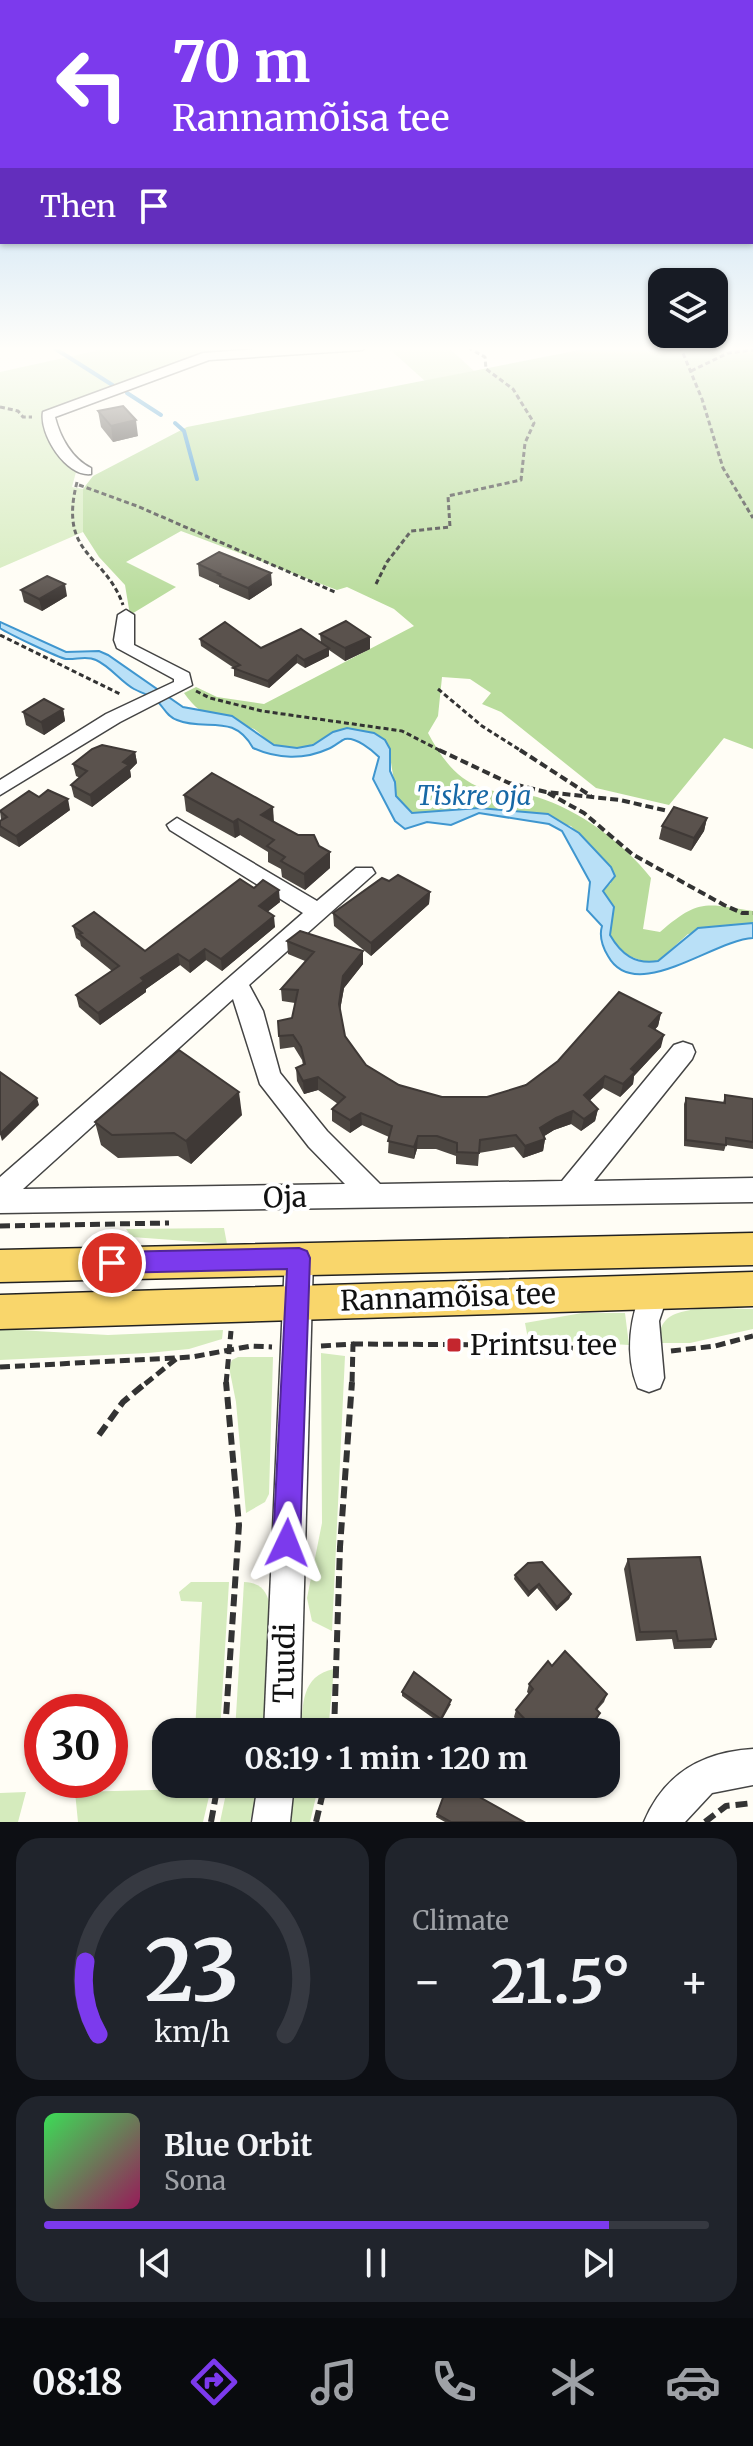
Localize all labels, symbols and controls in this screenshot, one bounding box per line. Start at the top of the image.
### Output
text: 70 m [172,27,310,97]
icon: left [40,32,144,136]
text: Rannamõisa tee [172,96,449,141]
icon: arrive [132,184,176,228]
text: Then [40,187,116,225]
map controls [648,268,728,348]
button: layers [648,268,728,348]
water label: Tiskre oja [417,779,531,812]
street label: Oja [263,1179,307,1215]
pin [78,1229,146,1297]
icon: arrive [90,1241,134,1285]
street label: Rannamõisa tee [340,1275,556,1319]
place label: Printsu tee [470,1327,617,1363]
marker: Printsu tee [445,1336,463,1354]
position arrow [245,1501,329,1585]
street label: Tuudi [265,1623,303,1703]
speed limit sign: 30 [24,1694,128,1798]
text: 08:19 · 1 min · 120 m [244,1739,528,1777]
text: Climate [413,1904,509,1937]
text: 23 [145,1919,239,2024]
text: 21.5° [491,1944,631,2019]
text: − [413,1954,442,2009]
text: + [680,1954,709,2009]
text: km/h [154,2014,230,2050]
text: Blue Orbit [164,2126,312,2164]
text: Sona [164,2164,226,2197]
icon: previous [133,2241,177,2285]
icon: pause [354,2241,398,2285]
icon: next [576,2241,620,2285]
icon: directions [186,2354,242,2410]
icon: music [306,2354,362,2410]
icon: phone [426,2354,482,2410]
icon: climate [545,2354,601,2410]
icon: car [665,2354,721,2410]
text: 08:18 [32,2360,123,2405]

